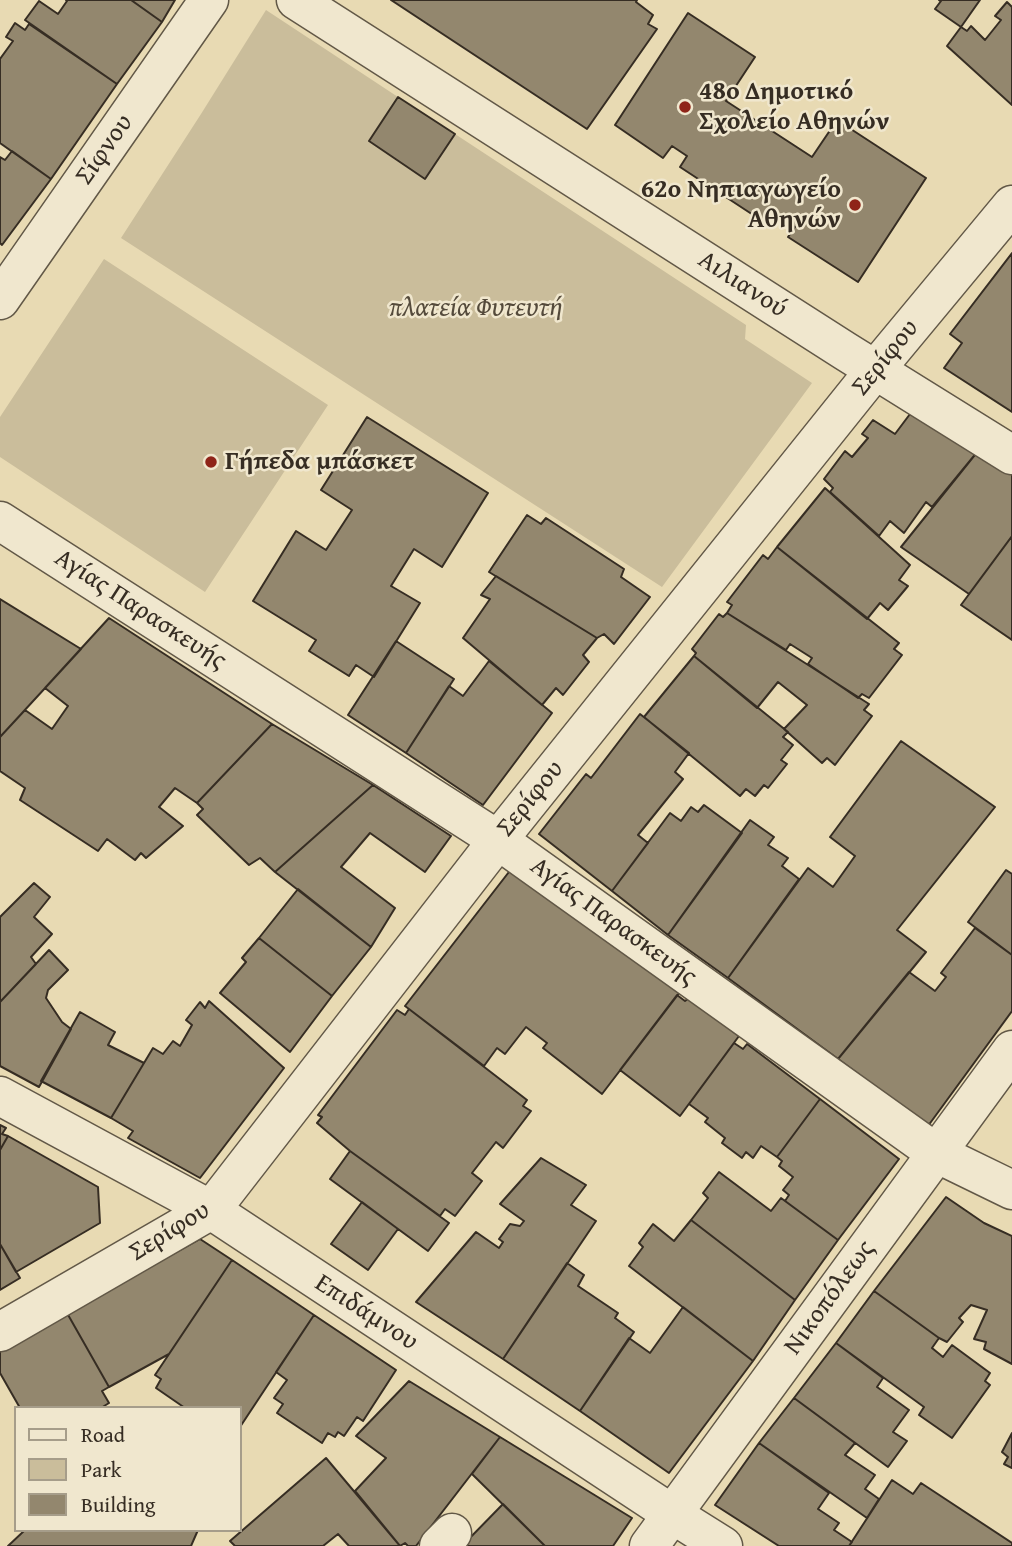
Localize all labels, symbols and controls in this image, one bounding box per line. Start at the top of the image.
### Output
place label: 48ο Δημοτικό Σχολείο Αθηνών [699,76,890,138]
marker: 48ο Δημοτικό Σχολείο Αθηνών [677,99,693,115]
street label: Σίφνου [70,109,140,191]
place label: 62ο Νηπιαγωγείο Αθηνών [641,174,841,235]
marker: 62ο Νηπιαγωγείο Αθηνών [847,197,863,213]
street label: Αιλιανού [692,245,792,325]
park label: πλατεία Φυτευτή [389,292,563,324]
street label: Σερίφου [846,314,926,402]
place label: Γήπεδα μπάσκετ [225,446,414,478]
marker: Γήπεδα μπάσκετ [203,454,219,470]
street label: Αγίας Παρασκευής [48,543,232,677]
street label: Σερίφου [491,755,571,843]
street label: Αγίας Παρασκευής [524,851,702,993]
street label: Σερίφου [124,1195,216,1269]
street label: Νικοπόλεως [778,1235,882,1361]
street label: Επιδάμνου [309,1268,423,1358]
legend [14,1406,242,1532]
text: Road [81,1419,125,1450]
text: Park [81,1454,122,1485]
text: Building [81,1489,155,1520]

